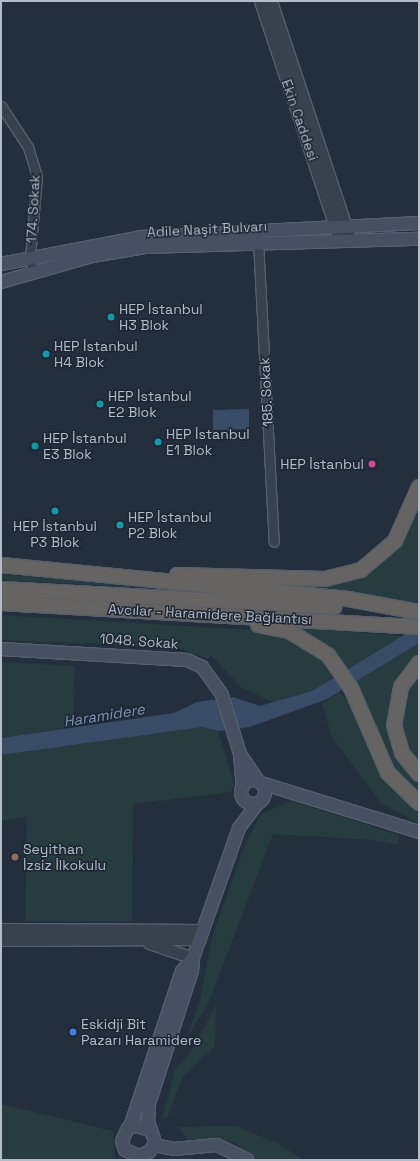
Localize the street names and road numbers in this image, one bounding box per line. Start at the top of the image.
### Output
street label: Ekin Caddesi [278,77,322,163]
street label: 174. Sokak [23,174,43,244]
street label: Adile Naşit Bulvarı [147,217,267,241]
street label: 185. Sokak [256,356,276,428]
street label: Avcılar - Haramidere Bağlantısı [107,600,313,628]
street label: 1048. Sokak [99,630,179,652]

